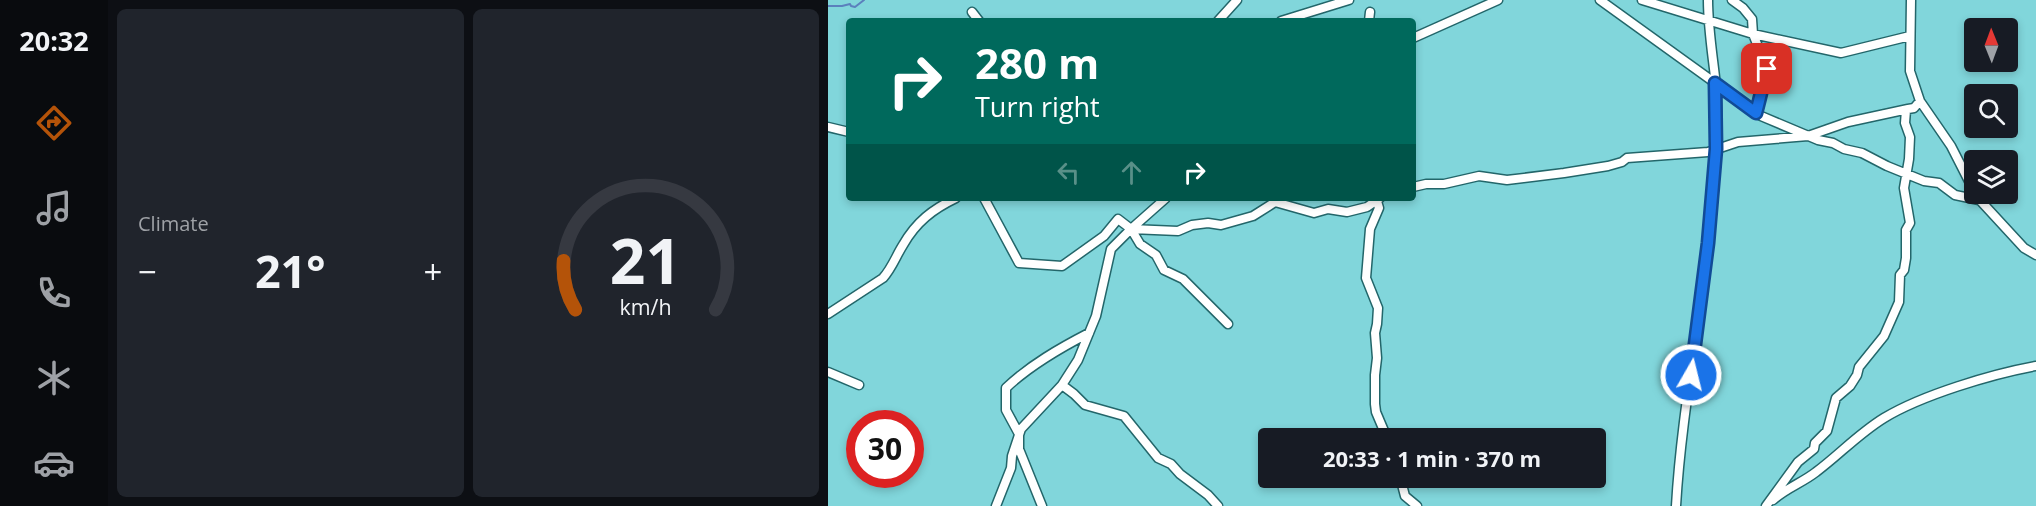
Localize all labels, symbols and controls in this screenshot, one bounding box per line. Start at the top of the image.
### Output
north arrow [1964,18,2018,72]
map controls [1964,18,2018,204]
text: 20:32 [19,22,89,59]
text: 280 m [975,34,1099,91]
icon: right [876,42,954,120]
pin [1741,43,1792,94]
icon: arrive [1750,52,1783,85]
button: search [1964,84,2018,138]
text: Turn right [975,88,1100,125]
icon: directions [33,102,75,144]
button: layers [1964,150,2018,204]
icon: left [1052,156,1085,189]
icon: ahead [1115,156,1148,189]
icon: right [1178,156,1211,189]
icon: music [33,187,75,229]
text: Climate [138,210,209,237]
text: 21 [610,217,681,302]
text: 21° [255,240,326,301]
text: − [138,249,157,294]
text: + [424,249,442,294]
icon: phone [33,272,75,314]
text: km/h [620,292,672,321]
position arrow [1659,343,1723,407]
icon: climate [33,357,75,399]
speed limit sign: 30 [846,410,924,488]
icon: car [33,442,75,484]
text: 20:33 · 1 min · 370 m [1323,443,1541,473]

